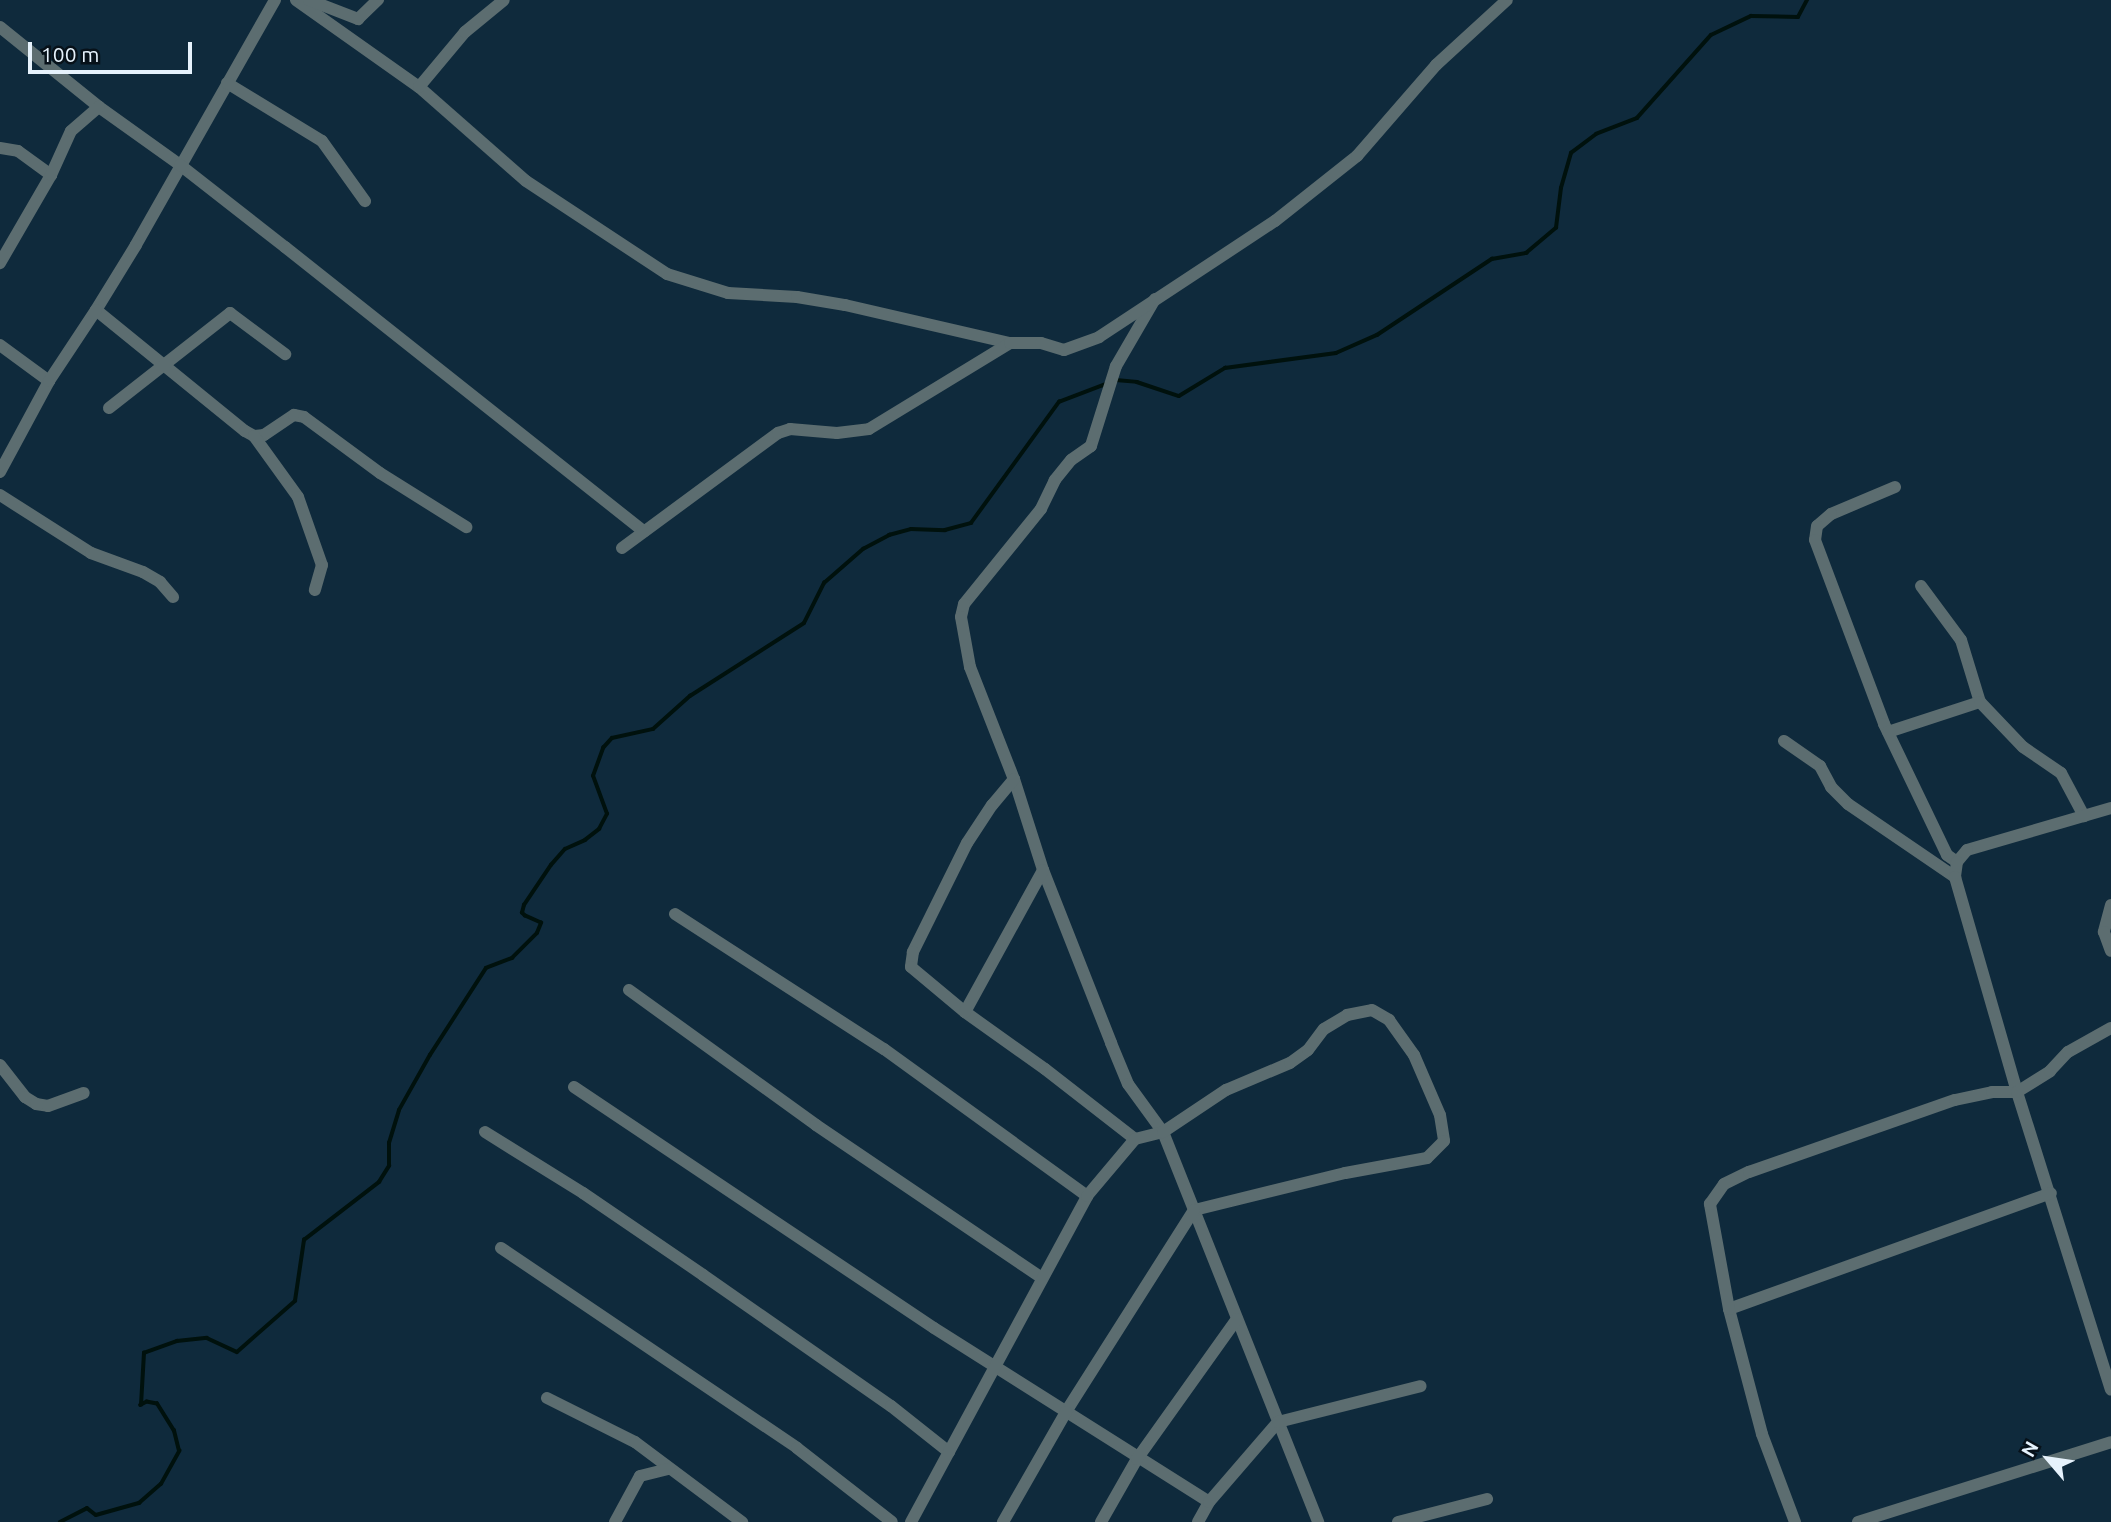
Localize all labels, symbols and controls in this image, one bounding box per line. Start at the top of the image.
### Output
scale bar [32,28,196,72]
text: 100 m [41,42,99,66]
north arrow [2013,1424,2083,1494]
text: N [2017,1437,2043,1460]

